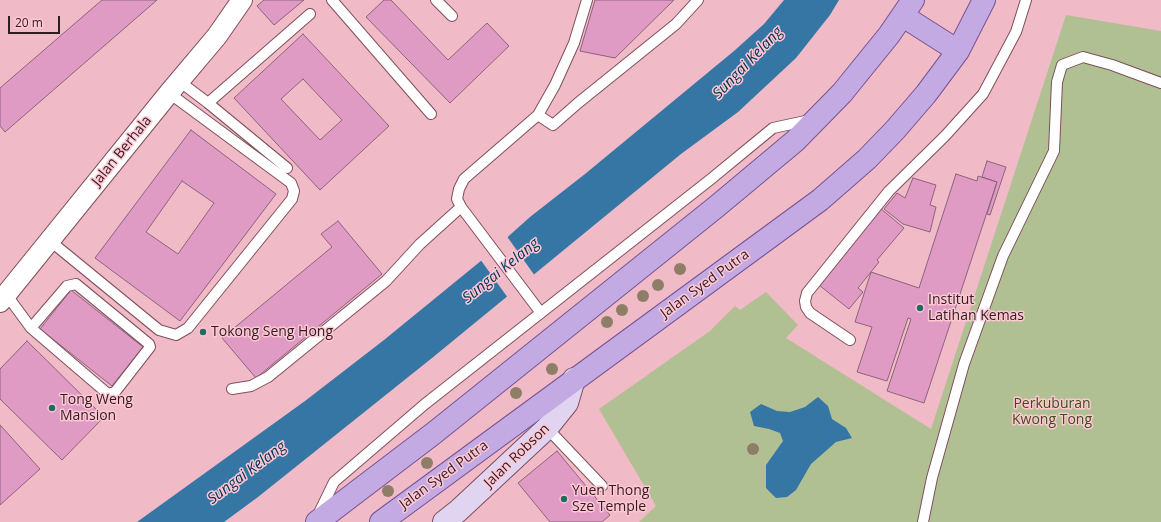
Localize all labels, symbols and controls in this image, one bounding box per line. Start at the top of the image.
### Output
scale bar [10,8,62,34]
text: 20 m [15,14,43,31]
water label: Sungai Kelang [709,23,787,103]
street label: Jalan Berhala [89,113,155,189]
water label: Sungai Kelang [459,235,543,307]
street label: Jalan Syed Putra [657,246,753,322]
place label: Institut Latihan Kemas [928,292,1024,324]
marker: Institut Latihan Kemas [915,303,925,313]
place label: Tokong Seng Hong [211,324,333,340]
marker: Tokong Seng Hong [198,327,208,337]
place label: Tong Weng Mansion [60,392,133,424]
park label: Perkuburan Kwong Tong [1012,396,1092,428]
marker: Tong Weng Mansion [47,403,57,413]
street label: Jalan Robson [481,421,553,491]
street label: Jalan Syed Putra [396,437,492,513]
water label: Sungai Kelang [204,438,290,508]
place label: Yuen Thong Sze Temple [572,483,649,516]
marker: Yuen Thong Sze Temple [559,494,569,504]

